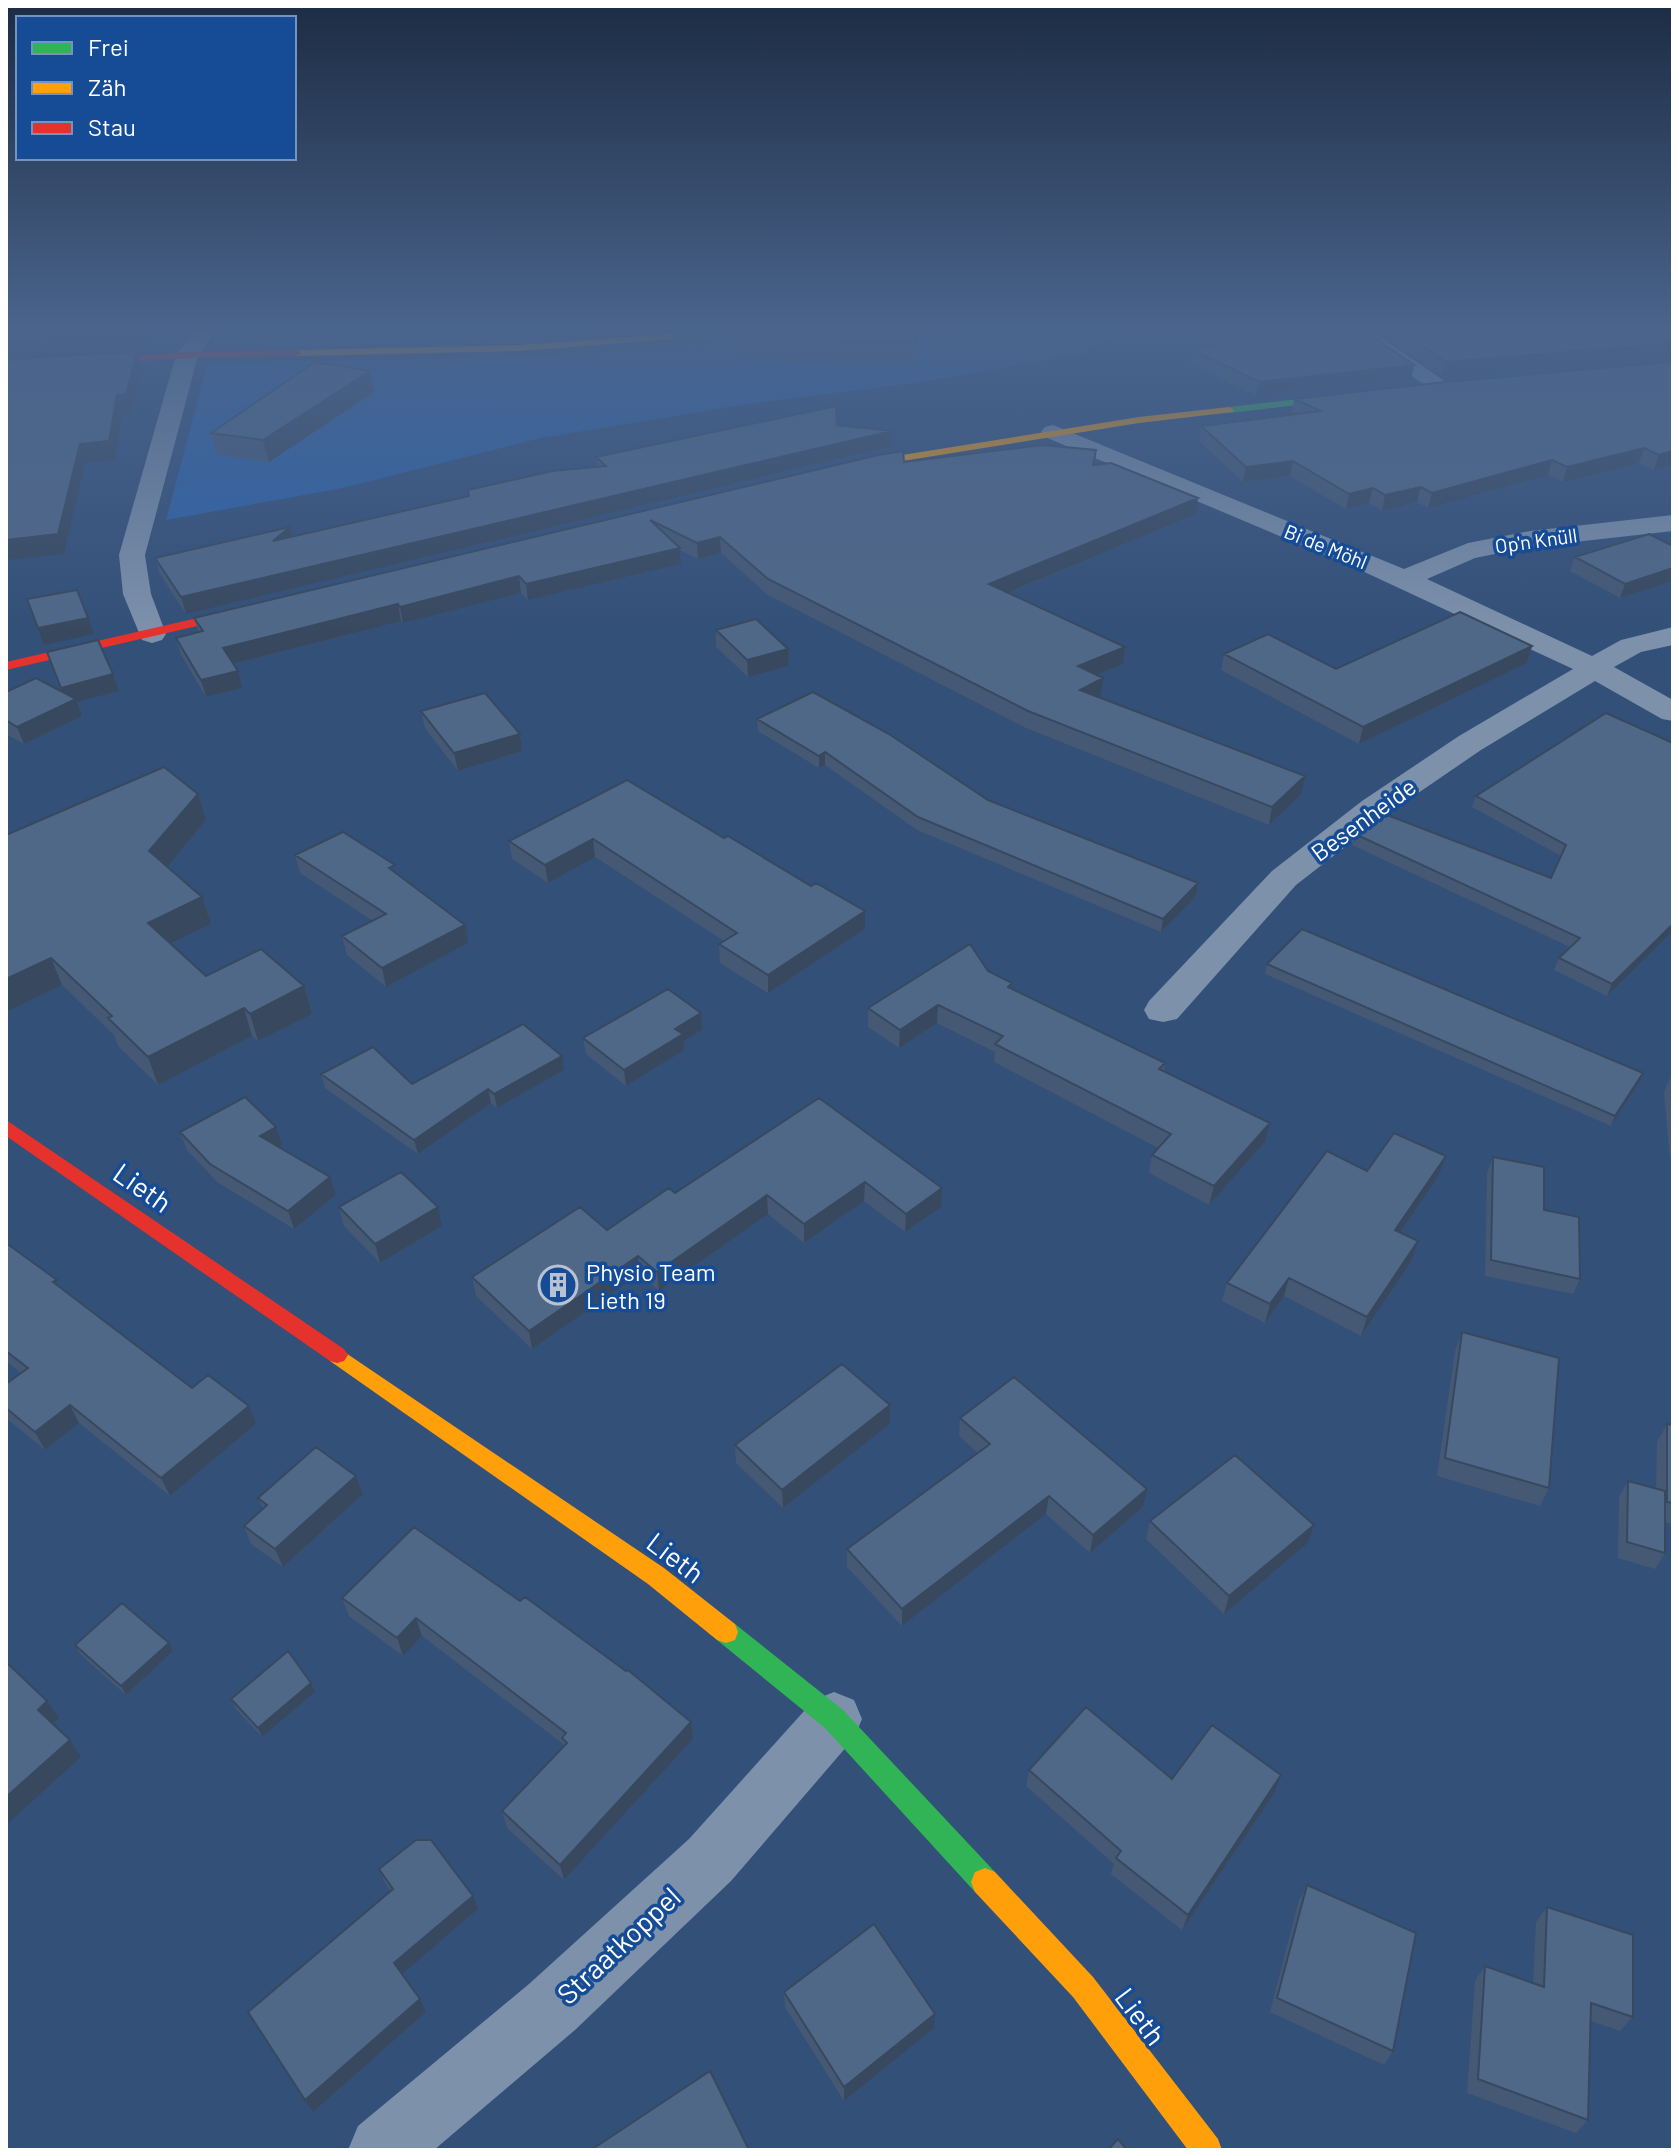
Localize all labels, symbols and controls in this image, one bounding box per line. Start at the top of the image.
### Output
legend [16,16,296,160]
text: Frei [88,32,129,61]
text: Zäh [88,72,126,101]
text: Stau [88,112,136,141]
street label: Bi de Möhl [1281,518,1371,574]
street label: Op'n Knüll [1493,522,1579,558]
street label: Besenheide [1305,771,1421,867]
street label: Lieth [107,1155,179,1219]
place label: Physio Team Lieth 19 [586,1257,716,1314]
building icon: Physio Team Lieth 19 [537,1264,579,1306]
street label: Lieth [641,1524,711,1590]
street label: Straatkoppel [549,1879,687,2011]
street label: Lieth [1108,1981,1174,2051]

